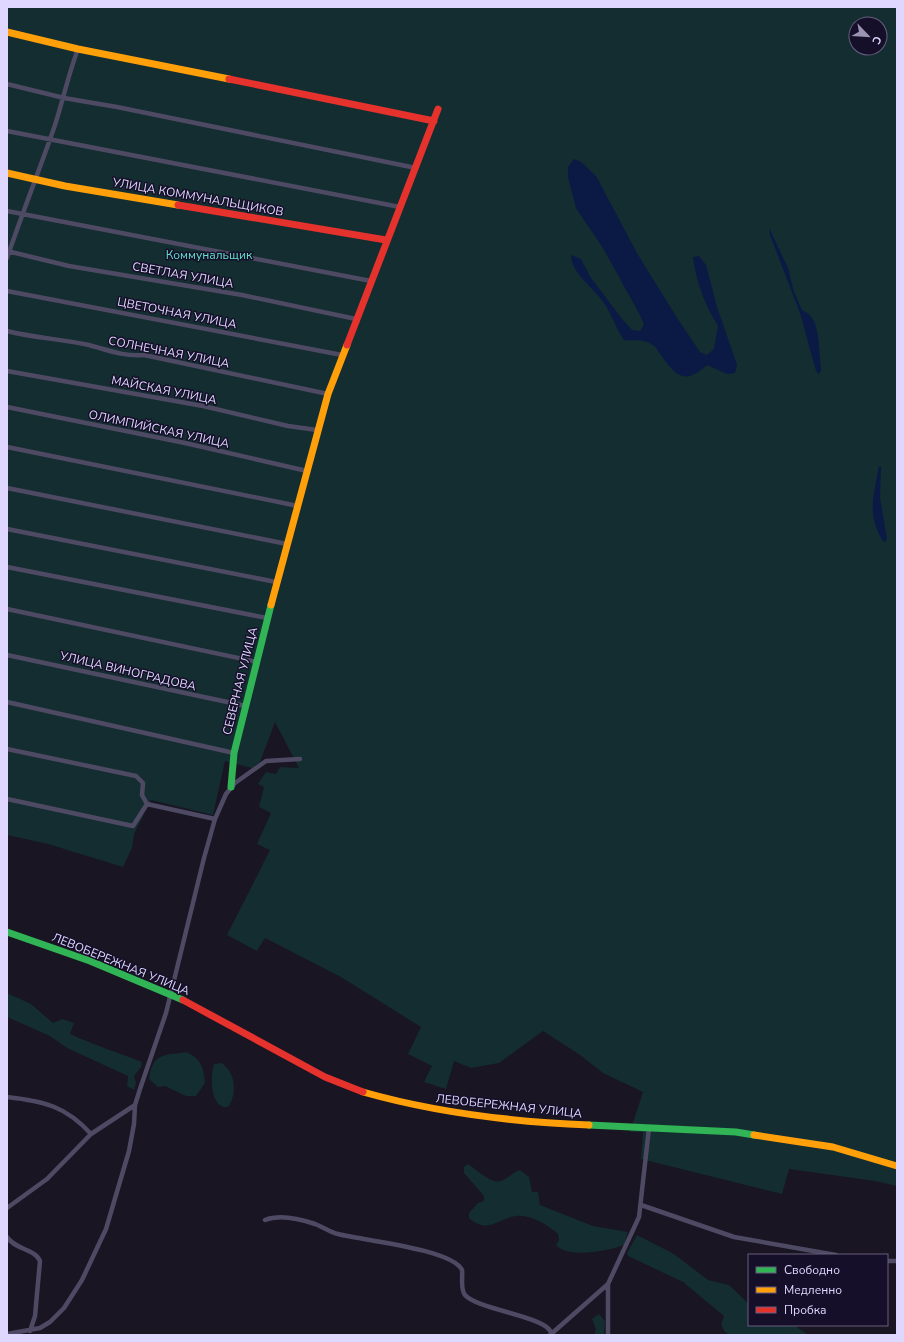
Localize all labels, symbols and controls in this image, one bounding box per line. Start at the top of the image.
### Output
north arrow [848,16,888,56]
text: С [868,33,885,47]
street label: УЛИЦА КОММУНАЛЬЩИКОВ [110,174,285,220]
park label: Коммунальщик [166,247,253,263]
street label: СВЕТЛАЯ УЛИЦА [131,258,235,292]
street label: ЦВЕТОЧНАЯ УЛИЦА [116,294,238,332]
street label: СОЛНЕЧНАЯ УЛИЦА [107,332,231,372]
street label: МАЙСКАЯ УЛИЦА [110,372,218,408]
street label: ОЛИМПИЙСКАЯ УЛИЦА [87,406,231,452]
street label: СЕВЕРНАЯ УЛИЦА [219,625,261,737]
street label: УЛИЦА ВИНОГРАДОВА [57,647,198,695]
street label: ЛЕВОБЕРЕЖНАЯ УЛИЦА [50,929,192,999]
street label: ЛЕВОБЕРЕЖНАЯ УЛИЦА [435,1090,583,1122]
legend [748,1254,888,1326]
text: Свободно [784,1262,840,1278]
text: Медленно [784,1282,842,1298]
text: Пробка [784,1302,827,1318]

